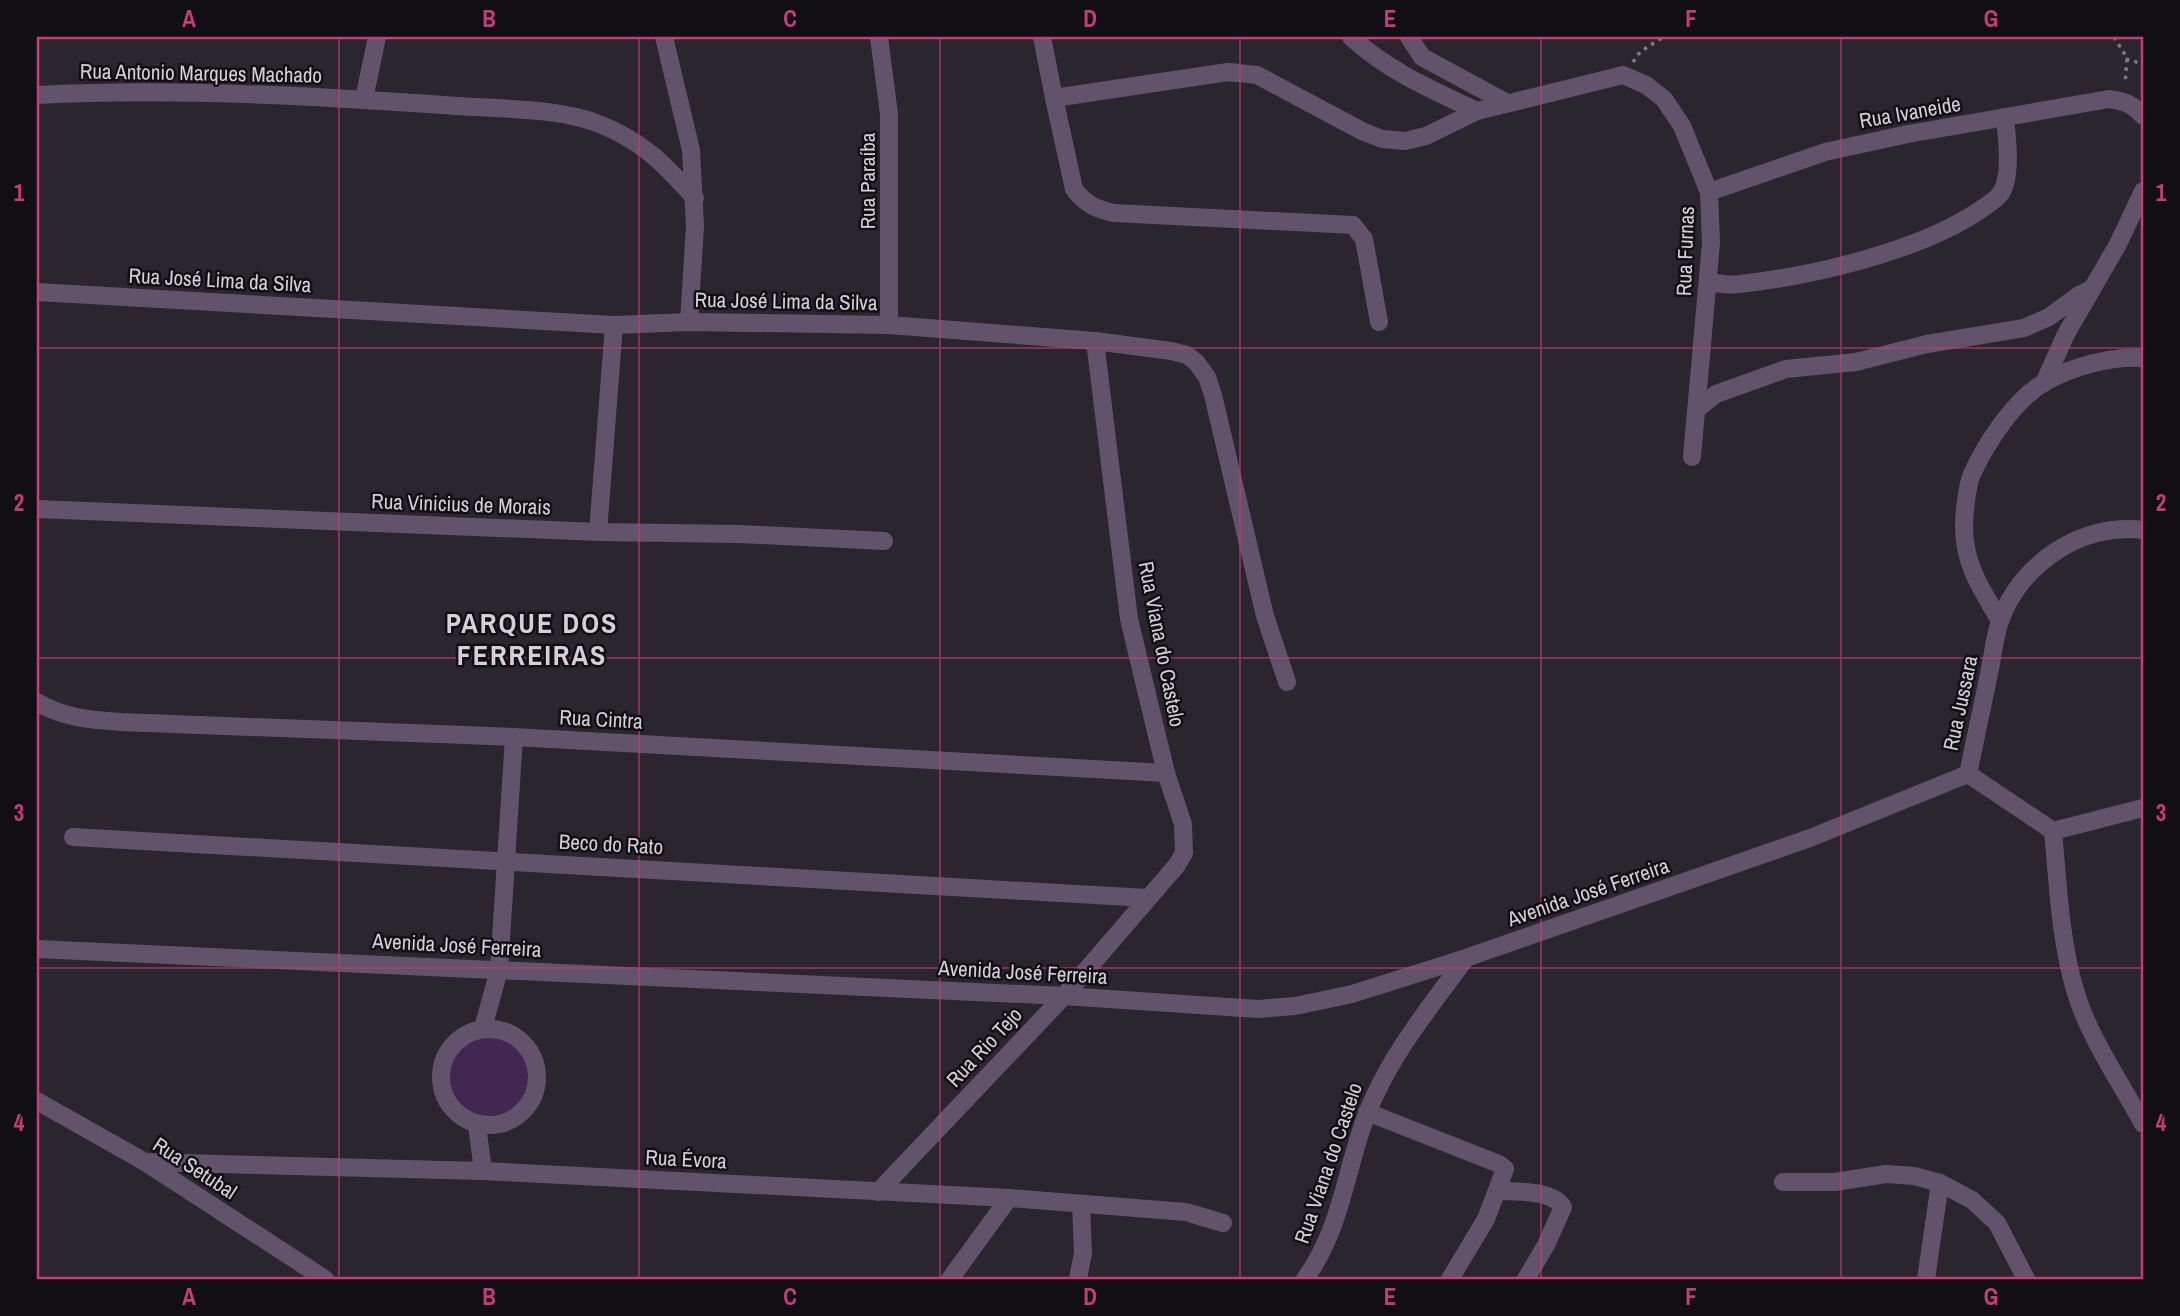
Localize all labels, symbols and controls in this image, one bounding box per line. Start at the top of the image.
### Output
text: A [182,3,196,34]
text: B [482,3,496,34]
text: C [783,3,797,34]
text: D [1083,3,1097,34]
text: E [1384,3,1396,34]
text: F [1685,3,1697,34]
text: G [1984,3,1998,34]
street label: Rua Antonio Marques Machado [80,56,322,90]
street label: Rua Ivaneide [1857,89,1963,135]
street label: Rua Paraíba [853,132,882,229]
text: 1 [14,177,25,208]
text: 1 [2156,177,2167,208]
street label: Rua Furnas [1669,206,1701,296]
street label: Rua José Lima da Silva [128,261,312,299]
street label: Rua José Lima da Silva [694,285,878,317]
street label: Rua Vinicius de Morais [371,486,551,522]
text: 2 [14,487,24,518]
text: 2 [2156,487,2166,518]
street label: Rua Viana do Castelo [1132,559,1192,729]
district label: PARQUE DOS FERREIRAS [446,604,618,674]
street label: Rua Jussara [1936,652,1984,753]
street label: Rua Cintra [559,702,644,736]
text: 3 [14,797,24,828]
text: 3 [2156,797,2166,828]
street label: Beco do Rato [558,827,664,861]
street label: Avenida José Ferreira [1502,851,1673,934]
street label: Avenida José Ferreira [371,926,543,964]
street label: Avenida José Ferreira [937,953,1109,991]
street label: Rua Rio Tejo [940,1001,1028,1093]
street label: Rua Viana do Castelo [1287,1079,1369,1247]
text: 4 [14,1107,25,1138]
text: 4 [2156,1107,2167,1138]
street label: Rua Setubal [147,1130,243,1206]
street label: Rua Évora [645,1142,728,1176]
text: A [182,1281,196,1312]
text: B [482,1281,496,1312]
text: C [783,1281,797,1312]
text: D [1083,1281,1097,1312]
text: E [1384,1281,1396,1312]
text: F [1685,1281,1697,1312]
text: G [1984,1281,1998,1312]

